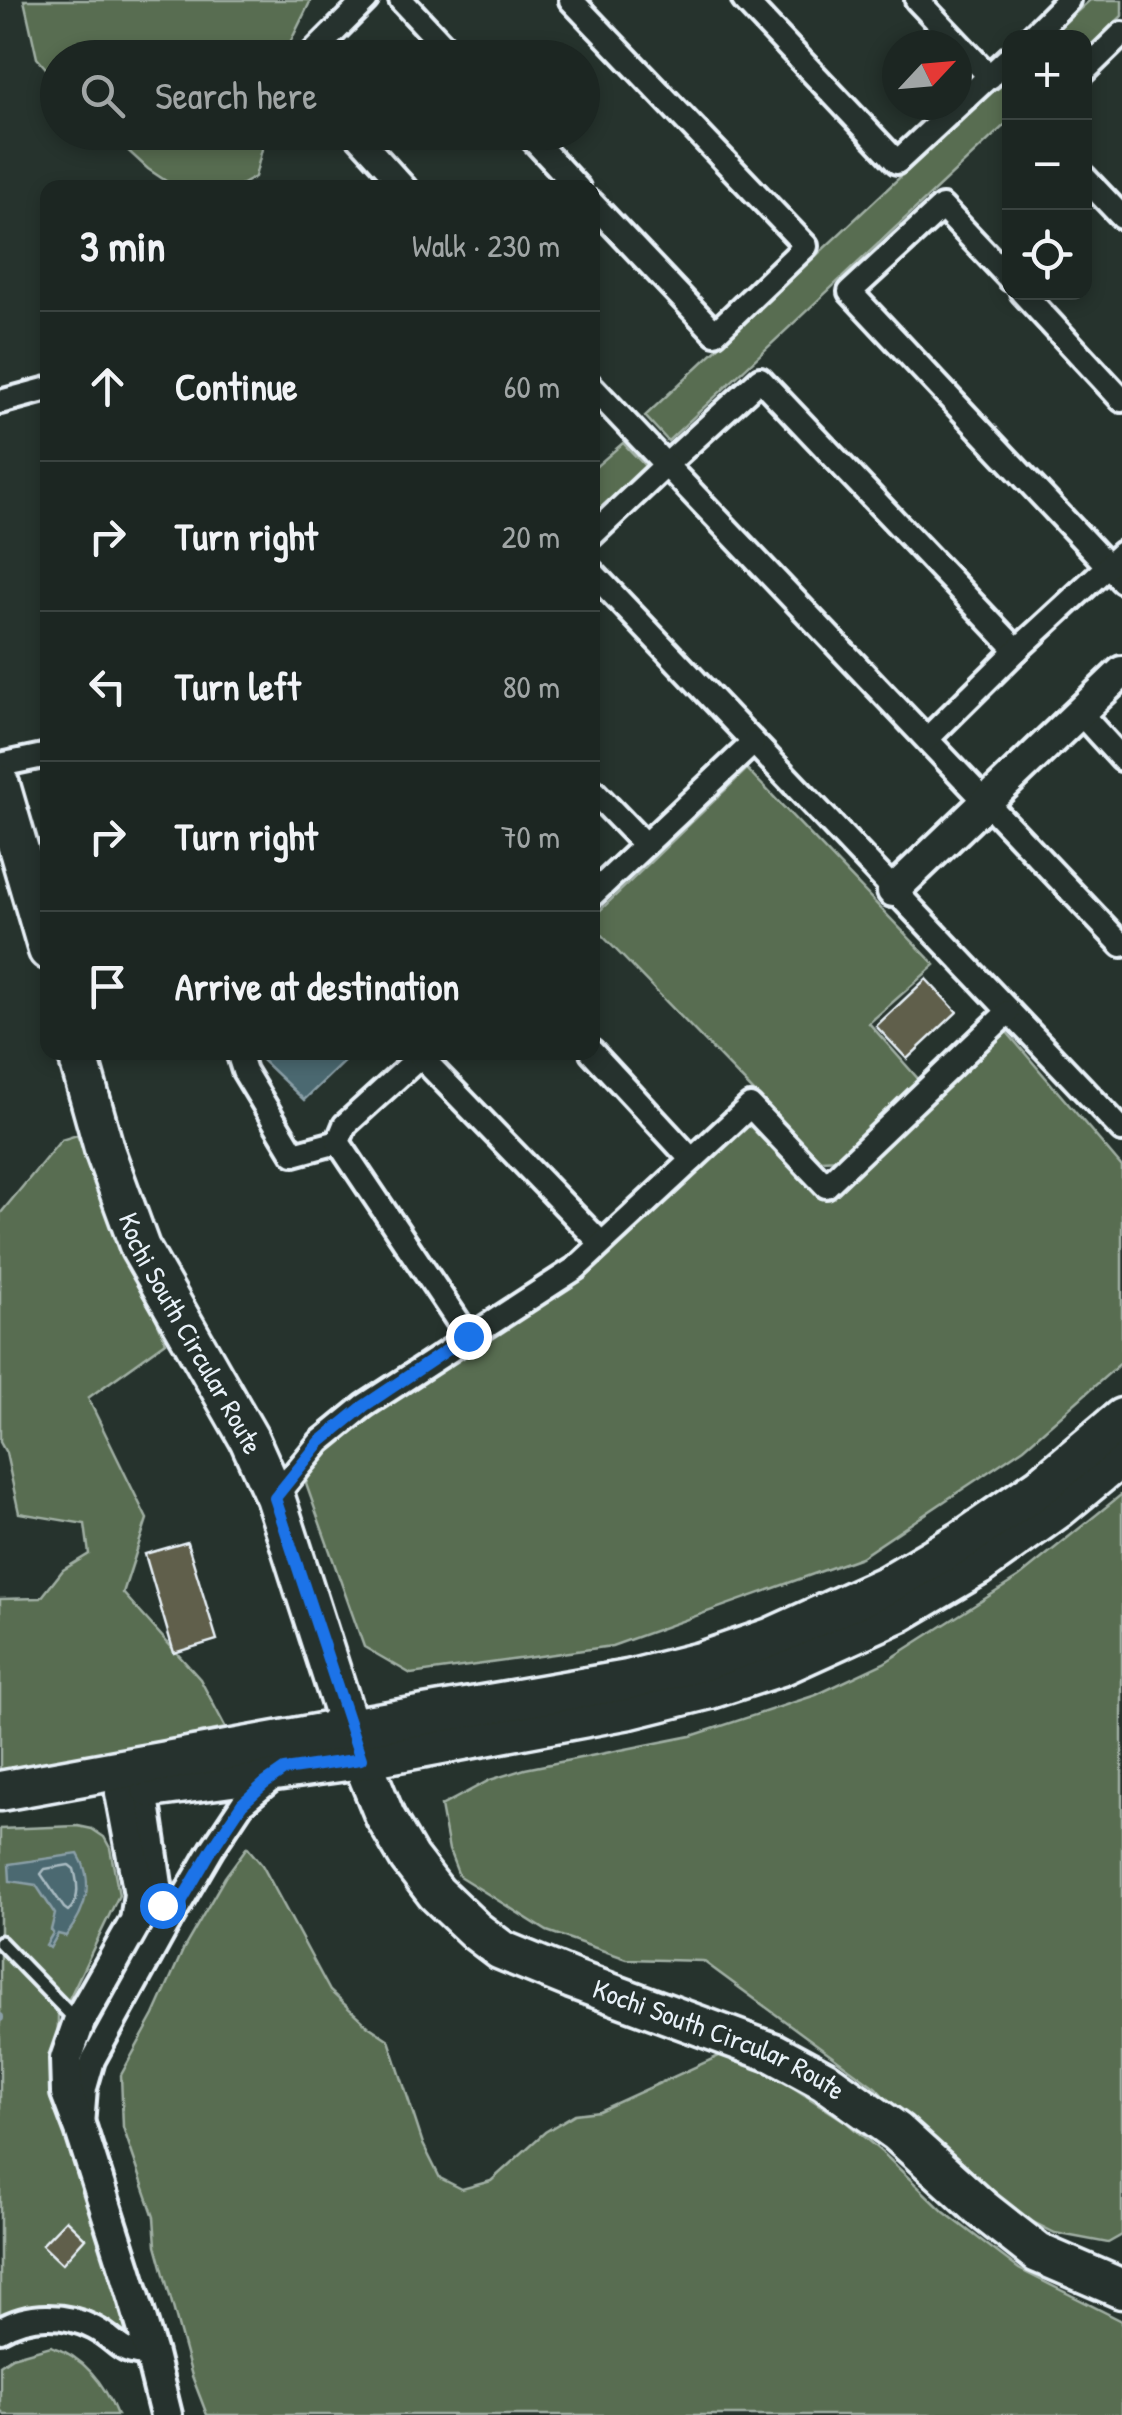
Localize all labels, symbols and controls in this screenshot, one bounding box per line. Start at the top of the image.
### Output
north arrow [882,30,972,120]
map controls [1002,30,1092,300]
button: + [1002,30,1092,120]
search box [40,40,600,150]
icon: search [75,68,130,123]
text: Search here [155,69,317,121]
button: − [1002,120,1092,210]
button: locate [1002,210,1092,300]
text: 3 min [80,217,165,274]
text: Walk · 230 m [412,224,560,267]
icon: ahead [80,359,135,414]
text: Continue [175,360,297,412]
text: 60 m [504,365,560,408]
icon: right [80,509,135,564]
text: Turn right [175,510,318,562]
text: 20 m [502,515,560,558]
icon: left [80,659,135,714]
text: Turn left [175,660,300,712]
text: 80 m [503,665,560,708]
icon: right [80,809,135,864]
text: Turn right [175,810,318,862]
text: 70 m [501,815,560,858]
icon: arrive [80,959,135,1014]
text: Arrive at destination [175,960,459,1012]
street label: Kochi South Circular Route [110,1207,272,1460]
route end [446,1314,492,1360]
route start [140,1883,186,1929]
street label: Kochi South Circular Route [588,1969,853,2108]

